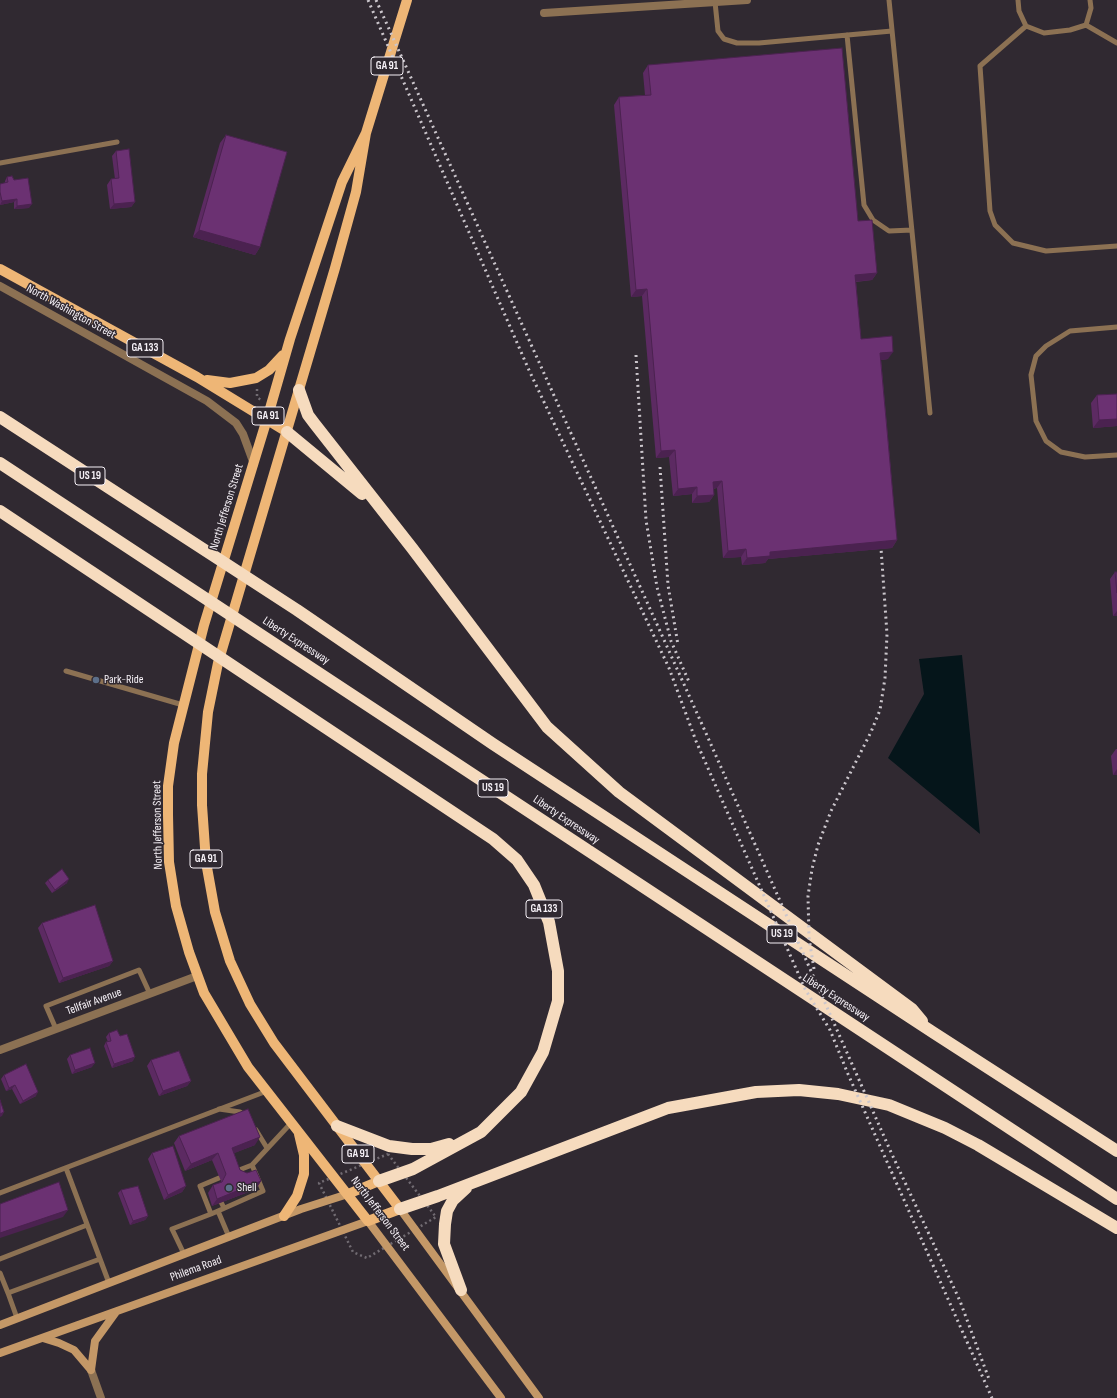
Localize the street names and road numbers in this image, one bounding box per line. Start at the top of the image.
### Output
road number: GA 91 [371,57,403,75]
street label: North Washington Street [24,281,118,343]
road number: GA 133 [127,339,163,357]
road number: GA 91 [252,407,284,425]
street label: North Jefferson Street [207,462,247,552]
road number: US 19 [75,467,105,485]
street label: Liberty Expressway [260,614,332,668]
road number: US 19 [478,779,508,797]
street label: North Jefferson Street [150,780,166,870]
street label: Liberty Expressway [530,792,602,848]
road number: GA 91 [190,850,222,868]
road number: GA 133 [526,900,562,918]
road number: US 19 [767,925,797,943]
street label: Liberty Expressway [800,971,872,1025]
street label: Tellfair Avenue [64,985,124,1019]
road number: GA 91 [342,1145,374,1163]
street label: North Jefferson Street [347,1174,413,1254]
street label: Philema Road [168,1253,224,1285]

